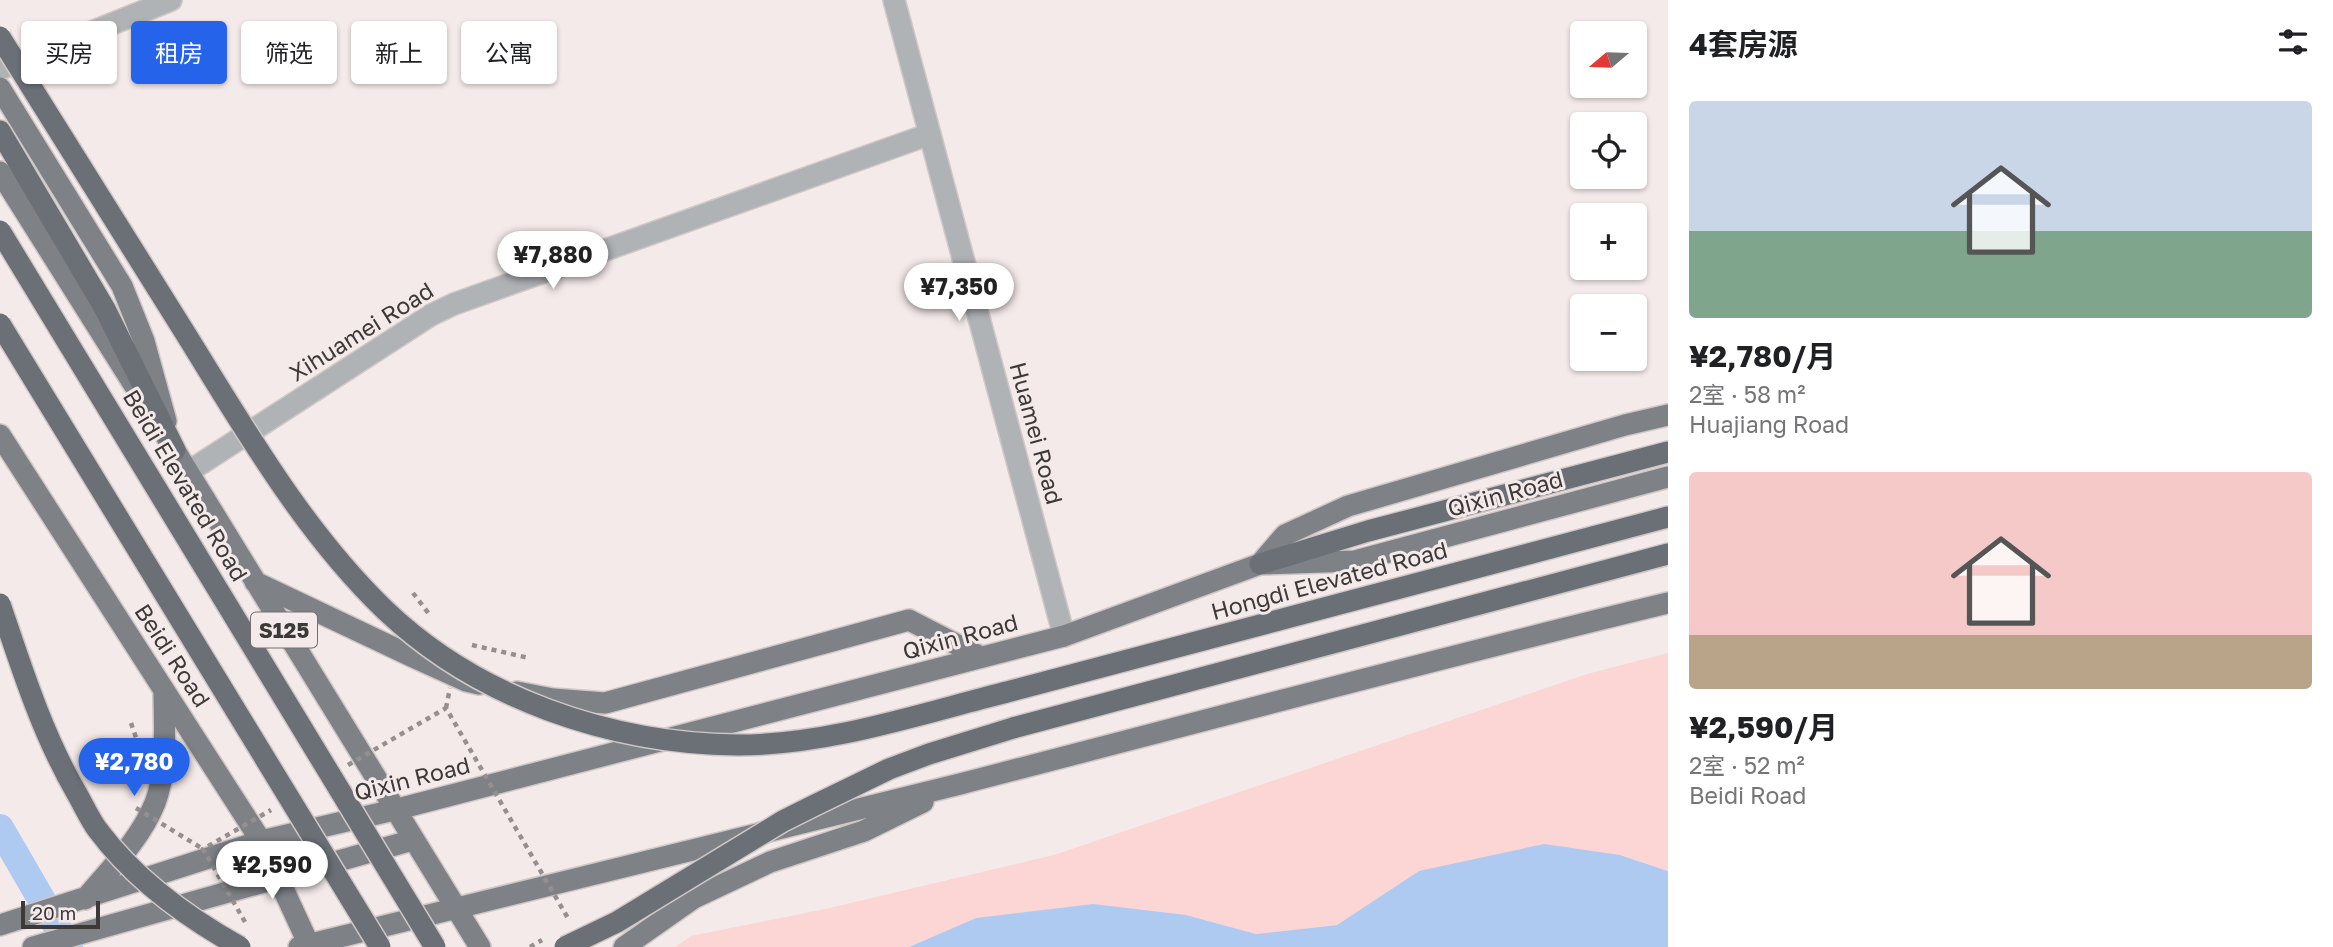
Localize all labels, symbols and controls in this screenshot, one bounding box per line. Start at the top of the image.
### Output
chip: 买房 [21,21,117,84]
chip: 租房 [131,21,227,84]
chip: 筛选 [241,21,337,84]
chip: 新上 [351,21,447,84]
chip: 公寓 [461,21,557,84]
north arrow [1570,21,1647,98]
map controls [1570,21,1647,371]
icon: filters [2274,23,2312,61]
text: 4套房源 [1689,26,1798,62]
button: locate [1570,112,1647,189]
icon: home [1938,147,2064,273]
button: + [1570,203,1647,280]
pin: ¥7,880 [496,232,610,291]
text: ¥7,880 [513,240,593,268]
pin: ¥7,350 [902,264,1016,323]
text: ¥7,350 [920,272,998,300]
street label: Xihuamei Road [284,276,438,386]
button: − [1570,294,1647,371]
text: ¥2,780/月 [1689,338,1836,374]
street label: Huamei Road [1005,359,1069,507]
text: 2室 · 58 m² [1689,380,1806,408]
street label: Beidi Elevated Road [118,384,254,586]
text: Huajiang Road [1689,410,1849,438]
street label: Qixin Road [1444,464,1566,522]
icon: home [1938,518,2064,644]
street label: Hongdi Elevated Road [1208,535,1450,625]
street label: Beidi Road [129,598,217,712]
street label: Qixin Road [899,607,1021,665]
road number: S125 [251,612,317,648]
text: ¥2,590/月 [1689,709,1838,745]
pin: ¥2,780 [77,738,191,798]
text: ¥2,780 [95,747,173,775]
street label: Qixin Road [351,750,473,806]
text: 2室 · 52 m² [1689,751,1805,779]
text: Beidi Road [1689,781,1806,809]
pin: ¥2,590 [215,842,329,901]
text: ¥2,590 [232,850,312,878]
scale bar [21,898,100,930]
text: 20 m [32,901,76,924]

